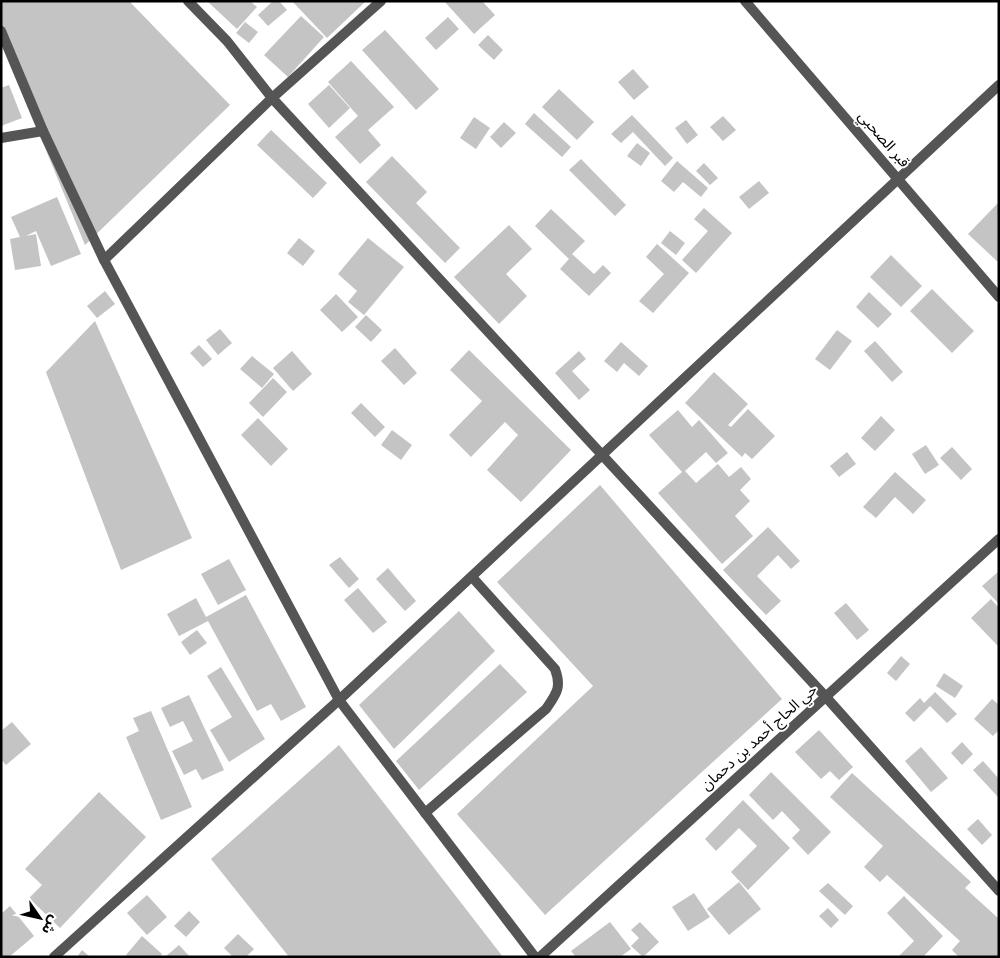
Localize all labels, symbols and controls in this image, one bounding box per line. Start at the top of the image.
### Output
street label: قبر الصحبي [853,106,914,173]
street label: حي الحاج أحمد بن دحمان [697,679,823,796]
north arrow [15,893,65,943]
text: ش [38,912,64,938]

